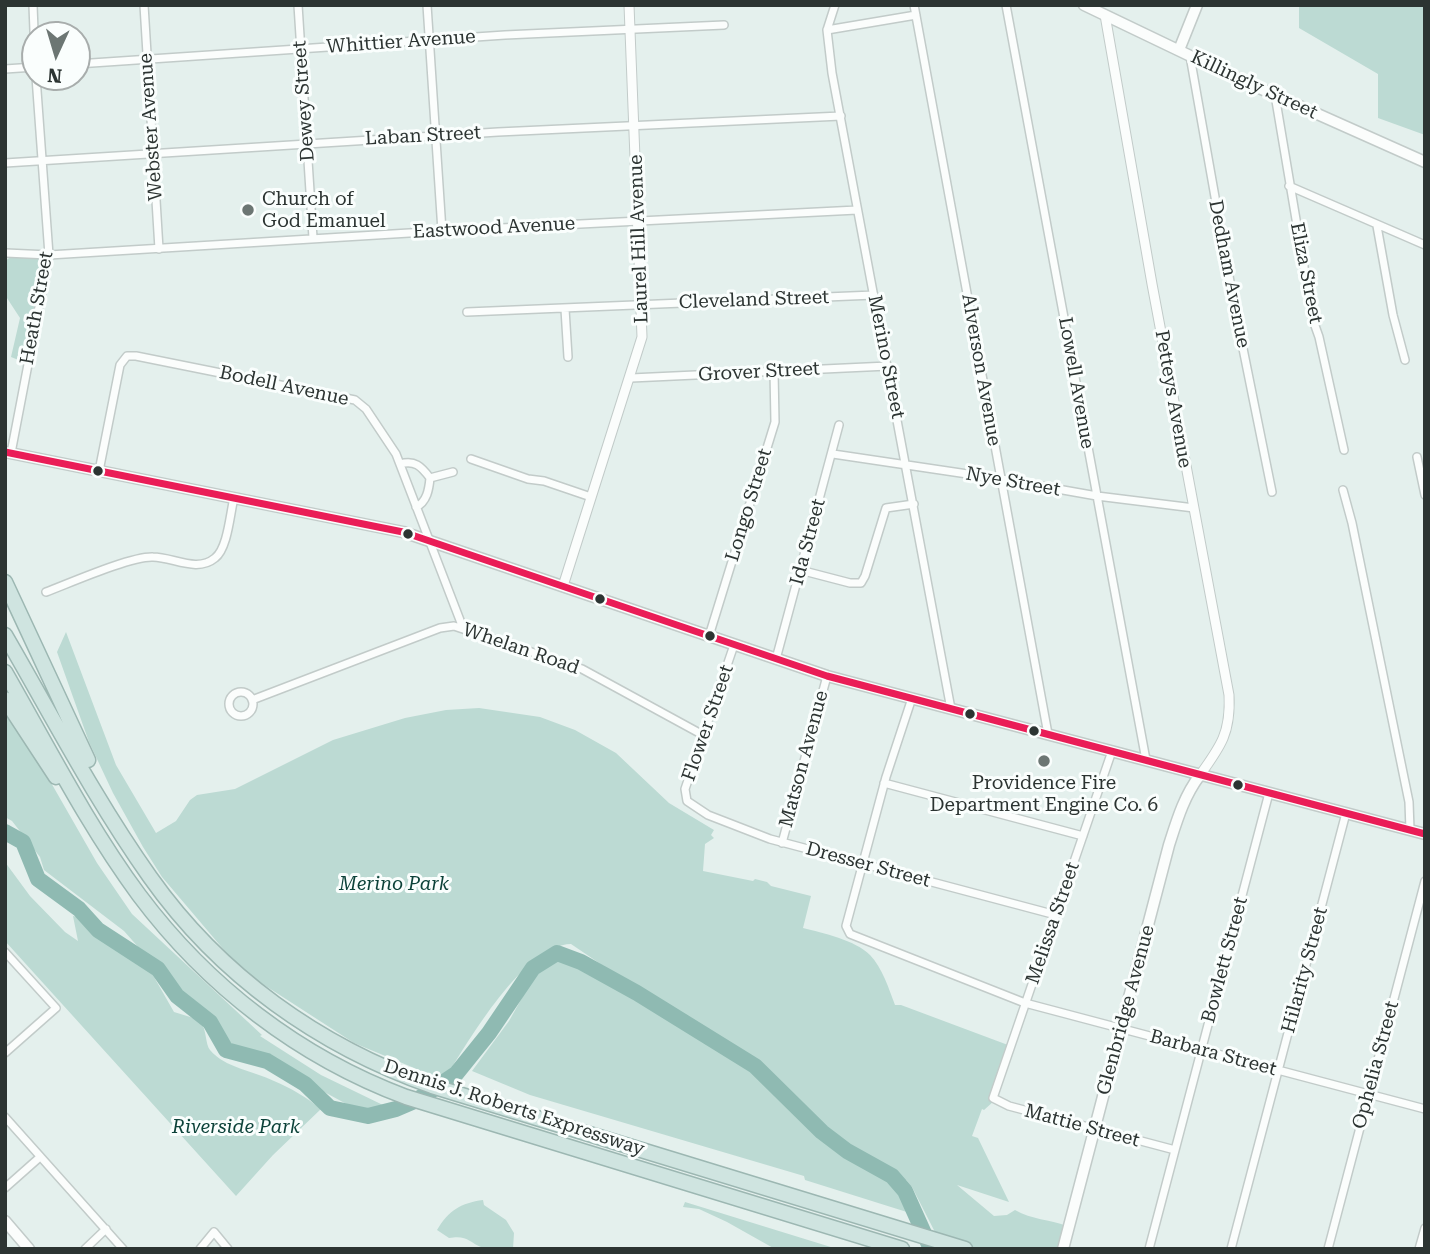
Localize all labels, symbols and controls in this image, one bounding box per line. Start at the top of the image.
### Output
north arrow [21,21,91,91]
street label: Whittier Avenue [326,25,476,59]
street label: Dewey Street [288,40,320,162]
street label: Killingly Street [1187,46,1321,124]
street label: Webster Avenue [134,52,168,202]
text: N [47,63,63,87]
street label: Laban Street [364,122,482,150]
street label: Laurel Hill Avenue [625,154,653,324]
place label: Church of God Emanuel [262,188,386,232]
street label: Dedham Avenue [1203,198,1255,350]
marker: Church of God Emanuel [240,202,256,218]
street label: Eastwood Avenue [412,212,576,244]
street label: Eliza Street [1285,220,1327,326]
street label: Heath Street [16,250,58,366]
street label: Cleveland Street [678,286,830,314]
street label: Alverson Avenue [956,292,1006,448]
street label: Merino Street [863,293,909,421]
street label: Lowell Avenue [1053,315,1099,451]
street label: Petteys Avenue [1150,328,1196,470]
street label: Grover Street [698,357,820,387]
street label: Bodell Avenue [217,361,351,411]
street label: Longo Street [721,446,777,564]
street label: Nye Street [964,462,1062,502]
unlabelled marker [91,464,105,478]
street label: Ida Street [786,496,830,588]
unlabelled marker [401,527,415,541]
unlabelled marker [593,592,607,606]
street label: Whelan Road [460,618,582,680]
unlabelled marker [703,629,717,643]
street label: Flower Street [677,662,739,784]
street label: Matson Avenue [775,688,833,830]
unlabelled marker [963,707,977,721]
unlabelled marker [1027,724,1041,738]
marker: Providence Fire Department Engine Co. 6 [1036,753,1052,769]
place label: Providence Fire Department Engine Co. 6 [930,772,1158,816]
unlabelled marker [1231,778,1245,792]
street label: Dresser Street [803,837,933,893]
street label: Melissa Street [1021,859,1085,987]
park label: Merino Park [339,873,449,895]
street label: Bowlett Street [1197,894,1253,1026]
street label: Hilarity Street [1277,904,1333,1036]
street label: Glenbridge Avenue [1092,923,1160,1097]
street label: Ophelia Street [1348,999,1404,1131]
street label: Barbara Street [1147,1025,1279,1081]
street label: Dennis J. Roberts Expressway [381,1055,647,1161]
street label: Mattie Street [1022,1100,1142,1152]
park label: Riverside Park [172,1116,300,1138]

